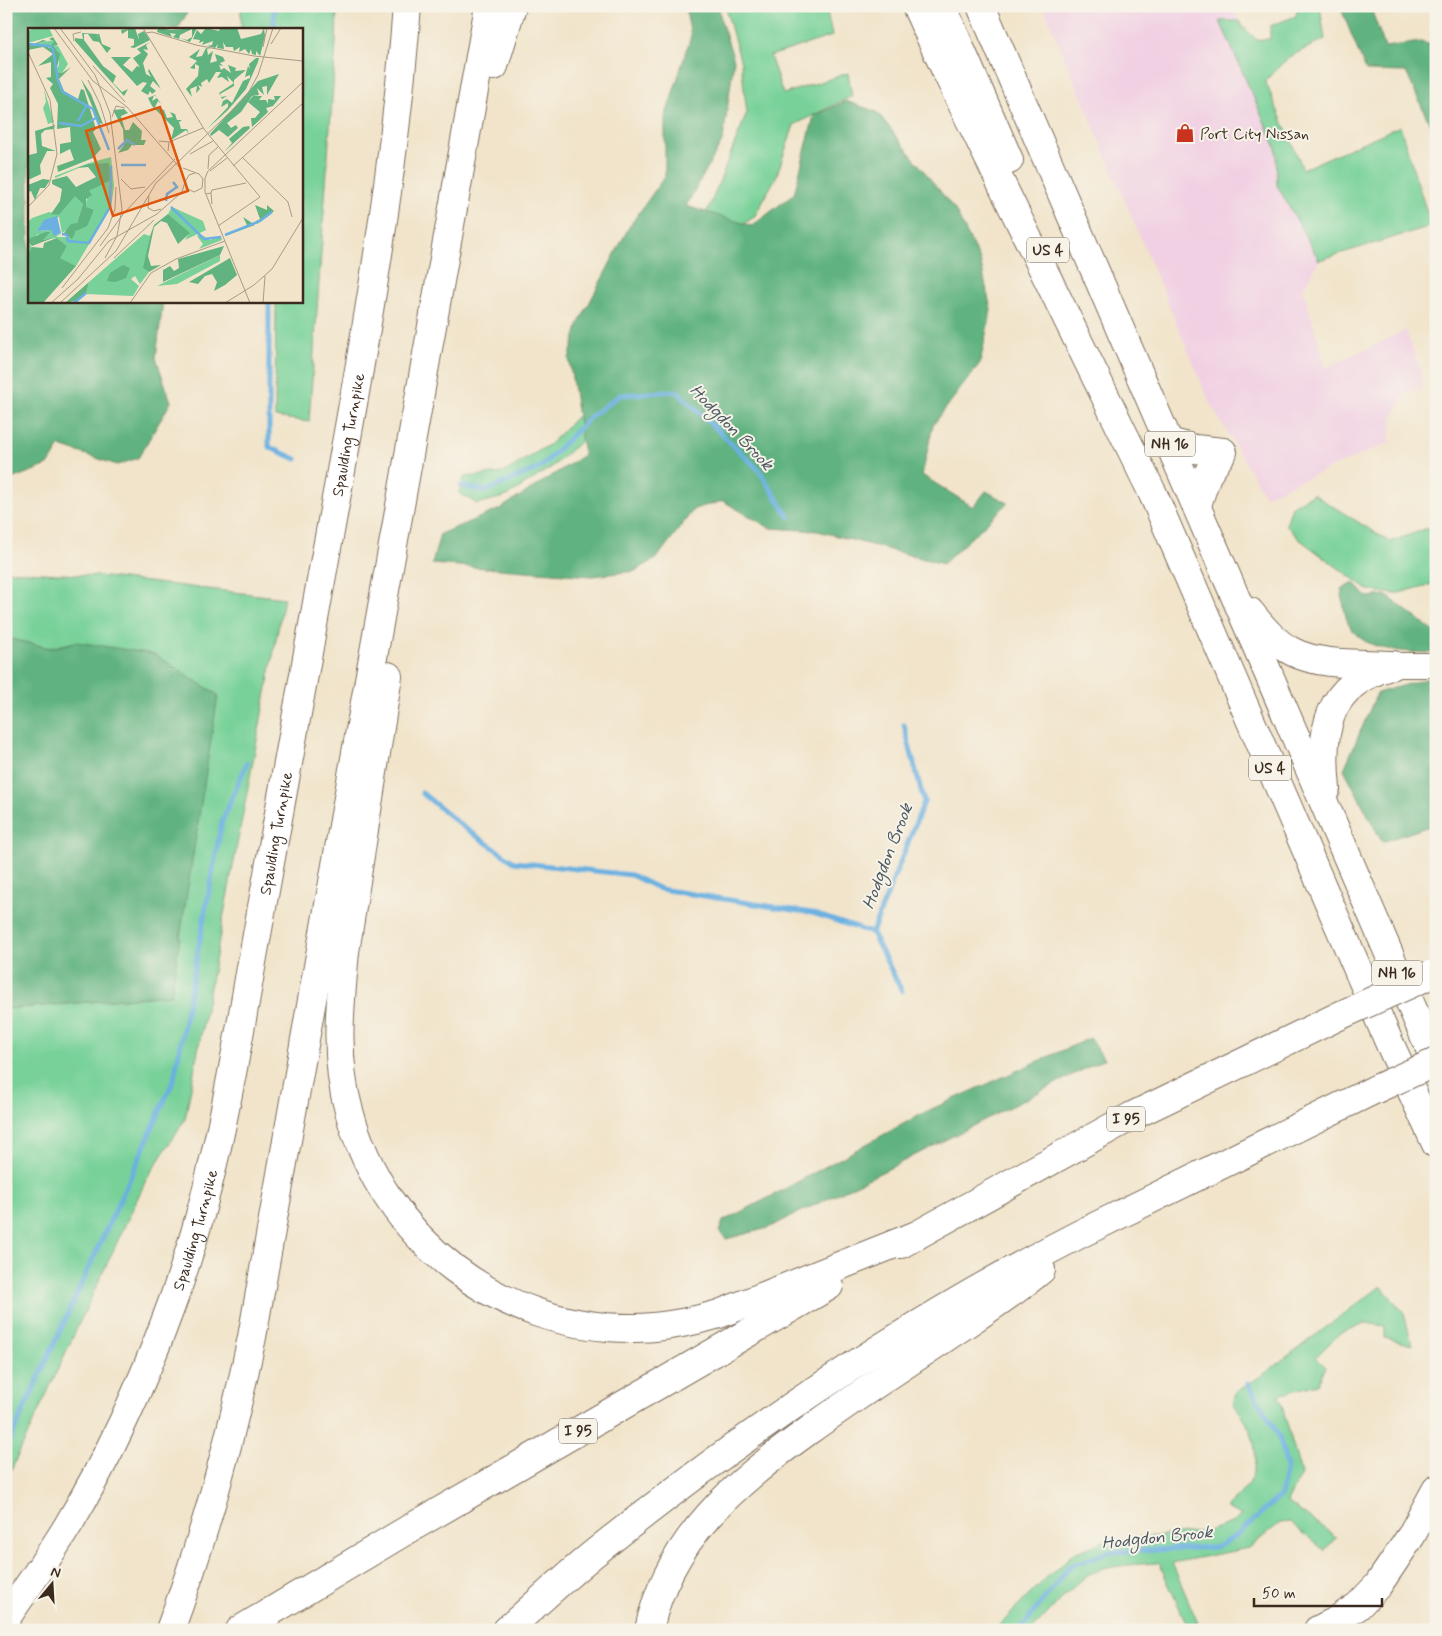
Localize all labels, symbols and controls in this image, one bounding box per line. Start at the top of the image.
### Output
inset map [28,28,302,302]
shop icon: Port City Nissan [1174,122,1196,144]
place label: Port City Nissan [1200,124,1309,145]
road number: US 4 [1027,238,1069,262]
street label: Spaulding Turnpike [328,371,370,498]
water label: Hodgdon Brook [683,379,779,478]
road number: NH 16 [1145,432,1195,456]
road number: US 4 [1249,756,1291,780]
street label: Spaulding Turnpike [255,770,298,897]
water label: Hodgdon Brook [857,799,921,913]
road number: NH 16 [1372,960,1422,986]
road number: I 95 [1107,1106,1145,1132]
street label: Spaulding Turnpike [168,1167,223,1294]
road number: I 95 [559,1418,597,1444]
water label: Hodgdon Brook [1100,1520,1215,1558]
north arrow [28,1558,78,1608]
text: N [48,1563,63,1583]
scale bar [1254,1576,1382,1608]
text: 50 m [1262,1584,1296,1604]

